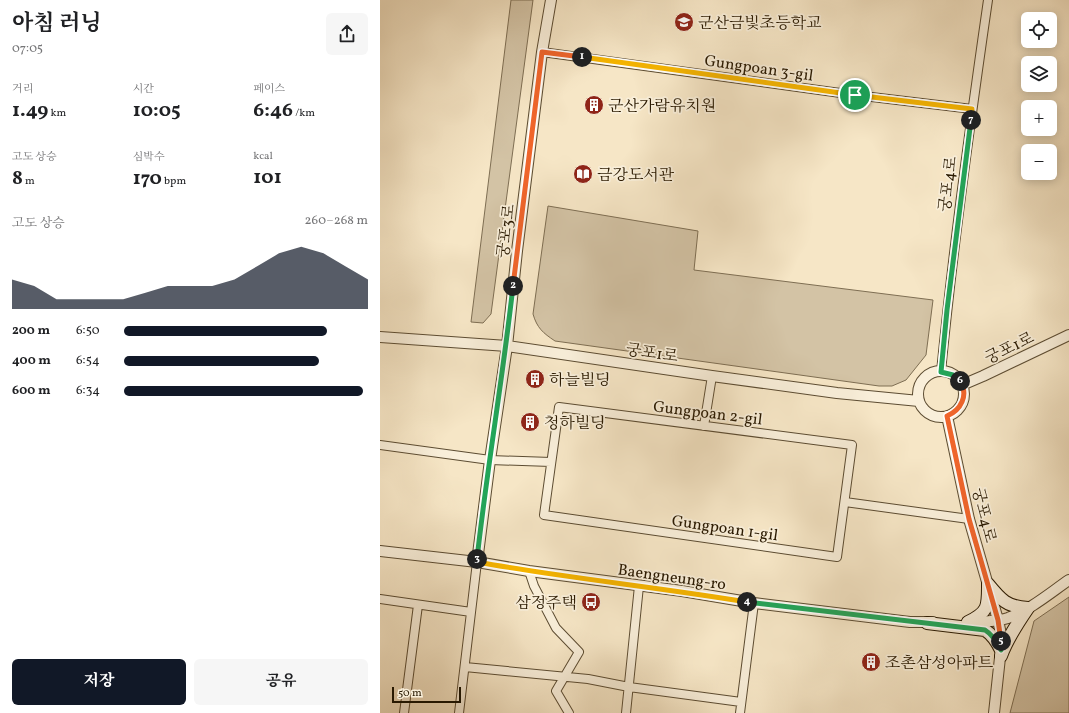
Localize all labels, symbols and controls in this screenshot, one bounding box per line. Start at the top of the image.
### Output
text: 아침 러닝 [12,9,101,40]
school or university icon: 군산금빛초등학교 [673,11,695,33]
map controls [1021,12,1057,180]
button: locate [1021,12,1057,48]
button: share [326,13,368,55]
place label: 군산금빛초등학교 [698,13,822,35]
text: 07:05 [12,40,43,58]
pin: 1 [572,47,592,67]
text: 1 [580,49,584,64]
street label: Gungpoan 3-gil [703,50,815,88]
button: layers [1021,56,1057,92]
pin [838,78,872,112]
text: 거리 [12,82,33,97]
text: 시간 [133,82,154,97]
text: 페이스 [253,82,285,97]
icon: arrive [844,84,866,106]
building icon: 군산가람유치원 [583,94,605,116]
place label: 군산가람유치원 [608,96,716,118]
text: 1.49 [12,97,48,125]
text: 10:05 [133,97,181,125]
text: 6:46 [253,97,293,125]
button: + [1021,100,1057,136]
text: km [48,106,66,121]
text: /km [293,106,315,121]
pin: 7 [961,110,981,130]
text: 7 [968,112,974,127]
button: − [1021,144,1057,180]
text: kcal [253,149,273,164]
text: 고도 상승 [12,150,57,165]
text: 심박수 [133,150,165,165]
street label: 궁포4로 [935,155,963,213]
library icon: 금강도서관 [572,163,594,185]
text: 101 [253,164,282,192]
text: 8 [12,165,23,193]
text: 170 [133,165,162,193]
place label: 금강도서관 [597,165,675,187]
text: m [23,174,35,189]
text: bpm [162,174,186,189]
street label: 궁포3로 [493,202,521,260]
text: 260–268 m [305,212,368,230]
text: 고도 상승 [12,215,65,233]
pin: 2 [503,276,523,296]
text: 2 [510,278,516,293]
text: 200 m [12,322,50,340]
text: 6:50 [76,322,99,340]
street label: 궁포1로 [981,327,1039,370]
street label: 궁포1로 [624,339,680,369]
text: 400 m [12,352,51,370]
text: 6:54 [76,352,100,370]
building icon: 하늘빌딩 [524,368,546,390]
place label: 하늘빌딩 [549,370,611,392]
pin: 6 [950,371,970,391]
text: 6 [957,373,963,388]
text: 600 m [12,382,50,400]
text: 6:34 [76,382,100,400]
street label: Gungpoan 2-gil [652,396,764,432]
building icon: 청하빌딩 [519,411,541,433]
place label: 청하빌딩 [544,413,606,435]
street label: 궁포4로 [966,486,1001,546]
street label: Gungpoan 1-gil [670,511,779,547]
pin: 3 [467,549,487,569]
text: 3 [474,551,480,566]
street label: Baengneung-ro [616,559,727,596]
bus stop icon: 삼정주택 [580,591,602,613]
pin: 4 [737,592,757,612]
place label: 삼정주택 [515,593,577,615]
text: 4 [744,594,750,609]
pin: 5 [991,631,1011,651]
text: 5 [998,633,1004,648]
building icon: 조촌삼성아파트 [860,651,882,673]
place label: 조촌삼성아파트 [885,653,994,675]
button: 저장 [12,659,186,705]
button: 공유 [194,659,368,705]
scale bar [392,685,461,704]
text: 50 m [398,686,422,701]

